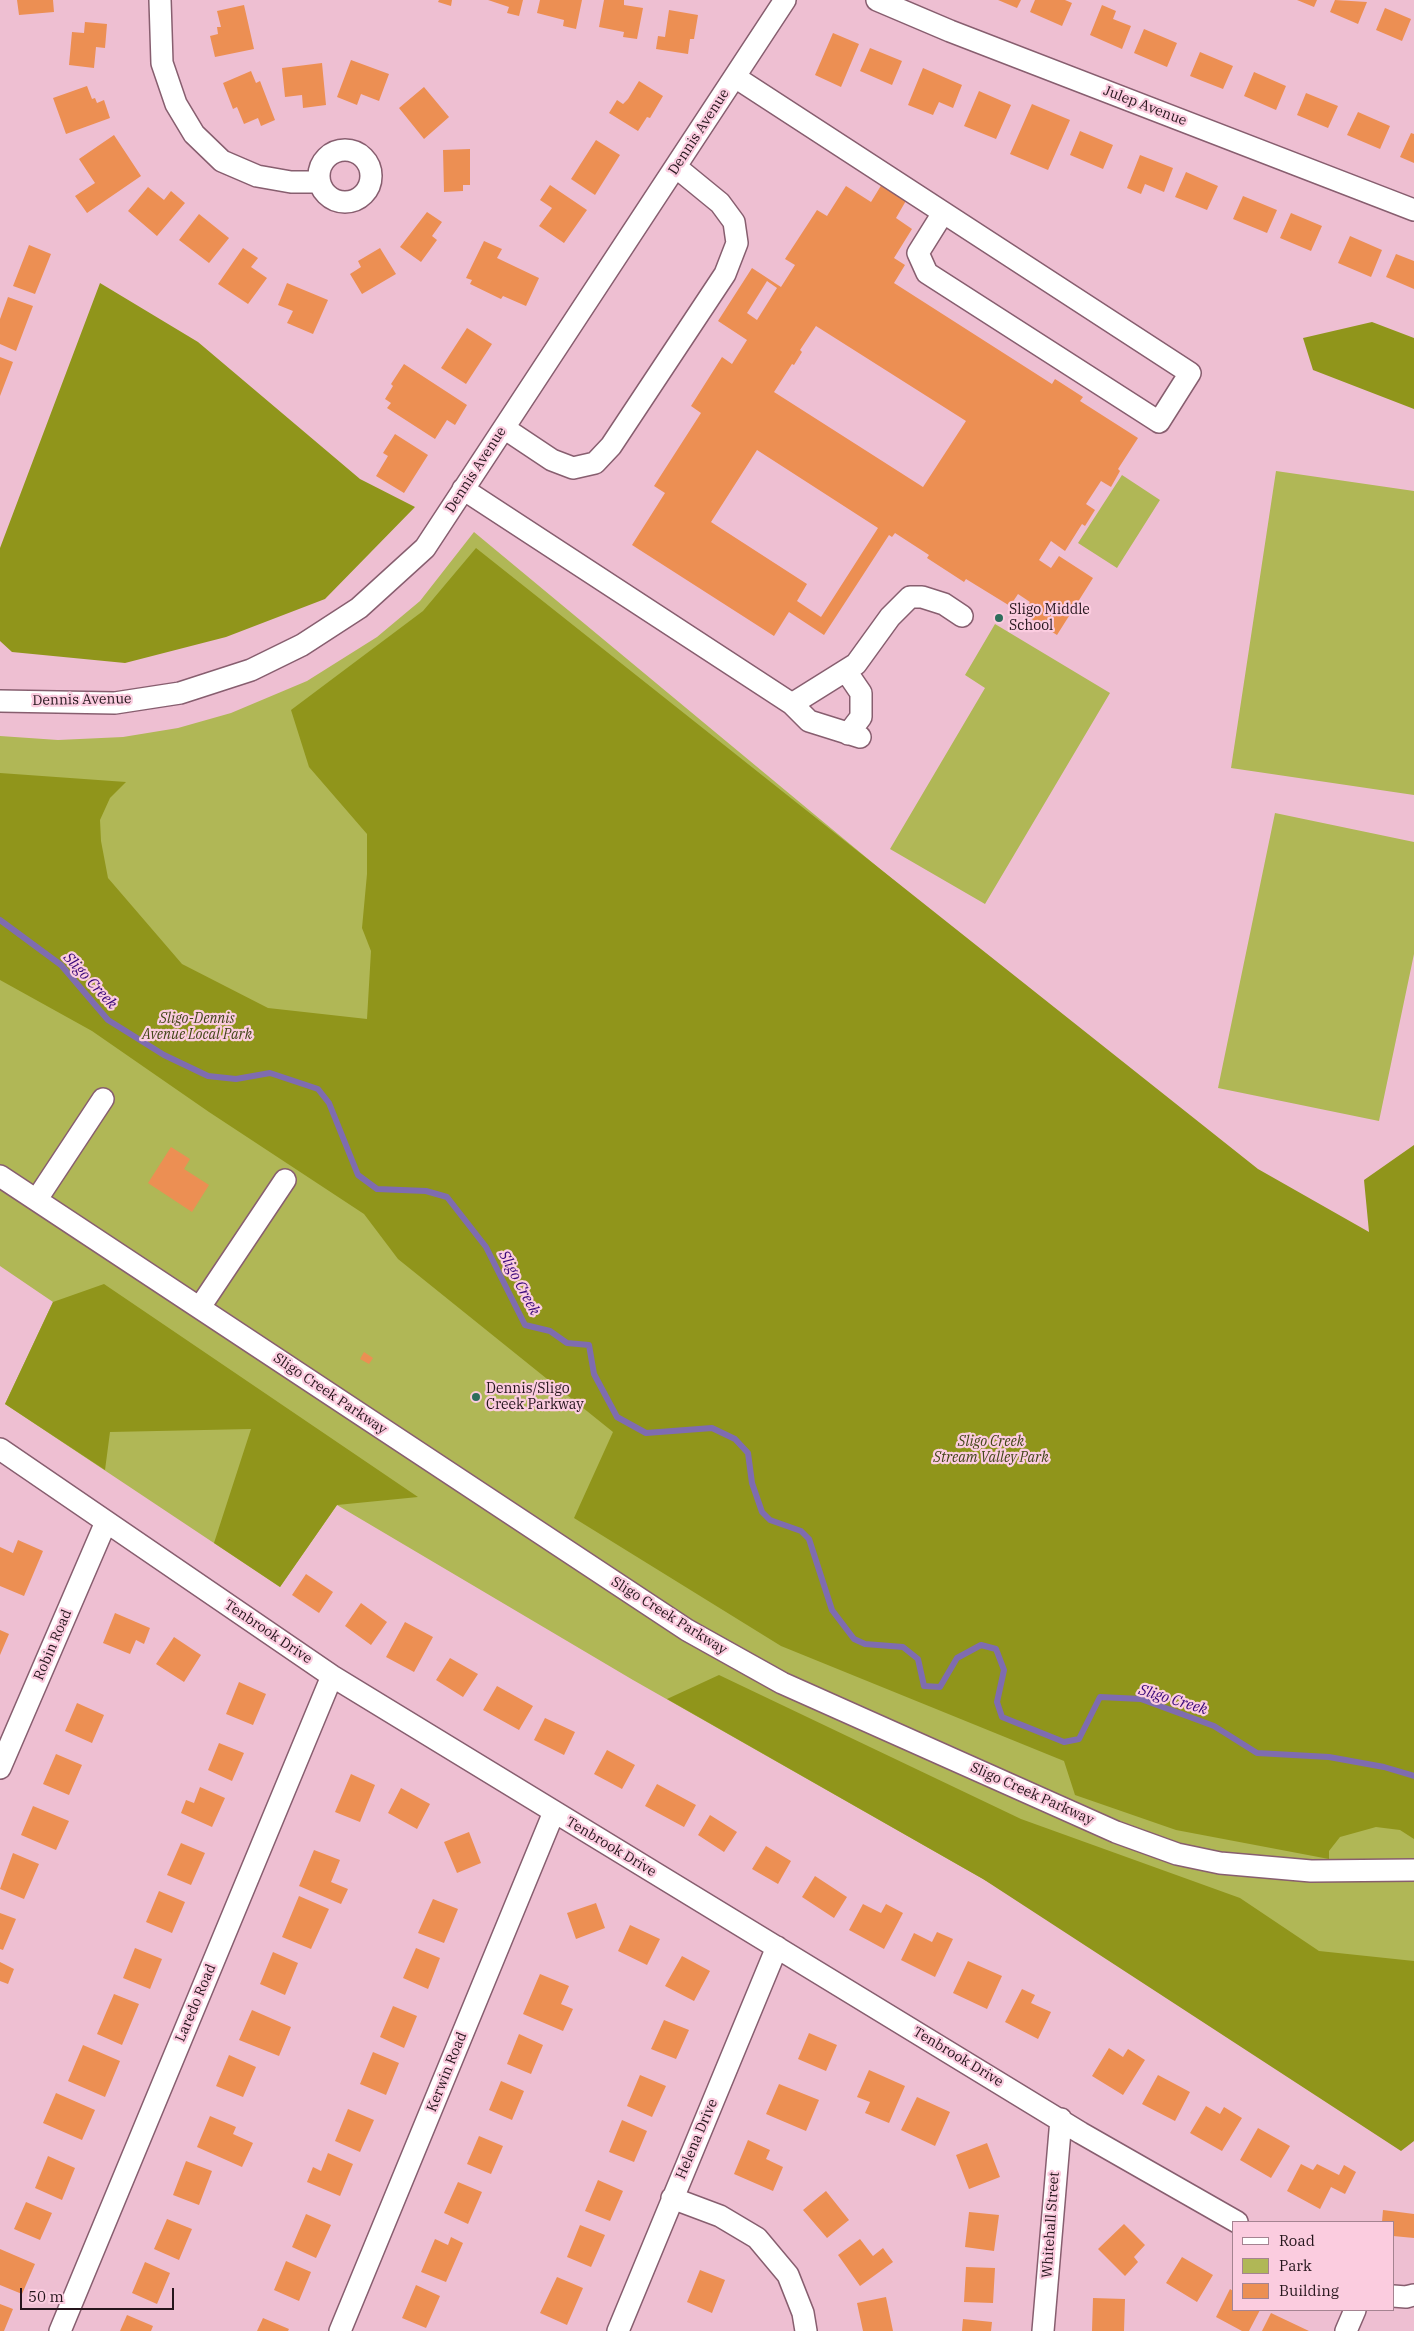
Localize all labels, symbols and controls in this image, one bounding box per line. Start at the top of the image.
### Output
street label: Julep Avenue [1101,82,1189,130]
street label: Dennis Avenue [665,86,733,178]
street label: Dennis Avenue [442,424,510,516]
place label: Sligo Middle School [1009,602,1090,634]
marker: Sligo Middle School [993,612,1005,624]
street label: Dennis Avenue [32,691,132,709]
water label: Sligo Creek [59,949,121,1013]
park label: Sligo-Dennis Avenue Local Park [142,1011,252,1044]
water label: Sligo Creek [494,1247,544,1319]
street label: Sligo Creek Parkway [270,1350,390,1438]
place label: Dennis/Sligo Creek Parkway [486,1381,584,1414]
marker: Dennis/Sligo Creek Parkway [470,1391,482,1403]
park label: Sligo Creek Stream Valley Park [933,1434,1049,1466]
street label: Sligo Creek Parkway [608,1574,730,1658]
street label: Tenbrook Drive [221,1596,315,1668]
street label: Robin Road [31,1607,75,1683]
water label: Sligo Creek [1136,1681,1210,1719]
street label: Sligo Creek Parkway [968,1759,1096,1829]
street label: Tenbrook Drive [563,1813,659,1881]
street label: Laredo Road [172,1962,220,2044]
street label: Tenbrook Drive [910,2023,1006,2091]
street label: Kerwin Road [423,2030,471,2114]
street label: Helena Drive [673,2096,721,2182]
street label: Whitehall Street [1039,2171,1063,2279]
legend [1232,2221,1394,2311]
text: Road [1279,2231,1315,2250]
text: Park [1279,2256,1312,2275]
scale bar [22,2278,176,2310]
text: Building [1279,2281,1339,2300]
text: 50 m [28,2287,64,2306]

